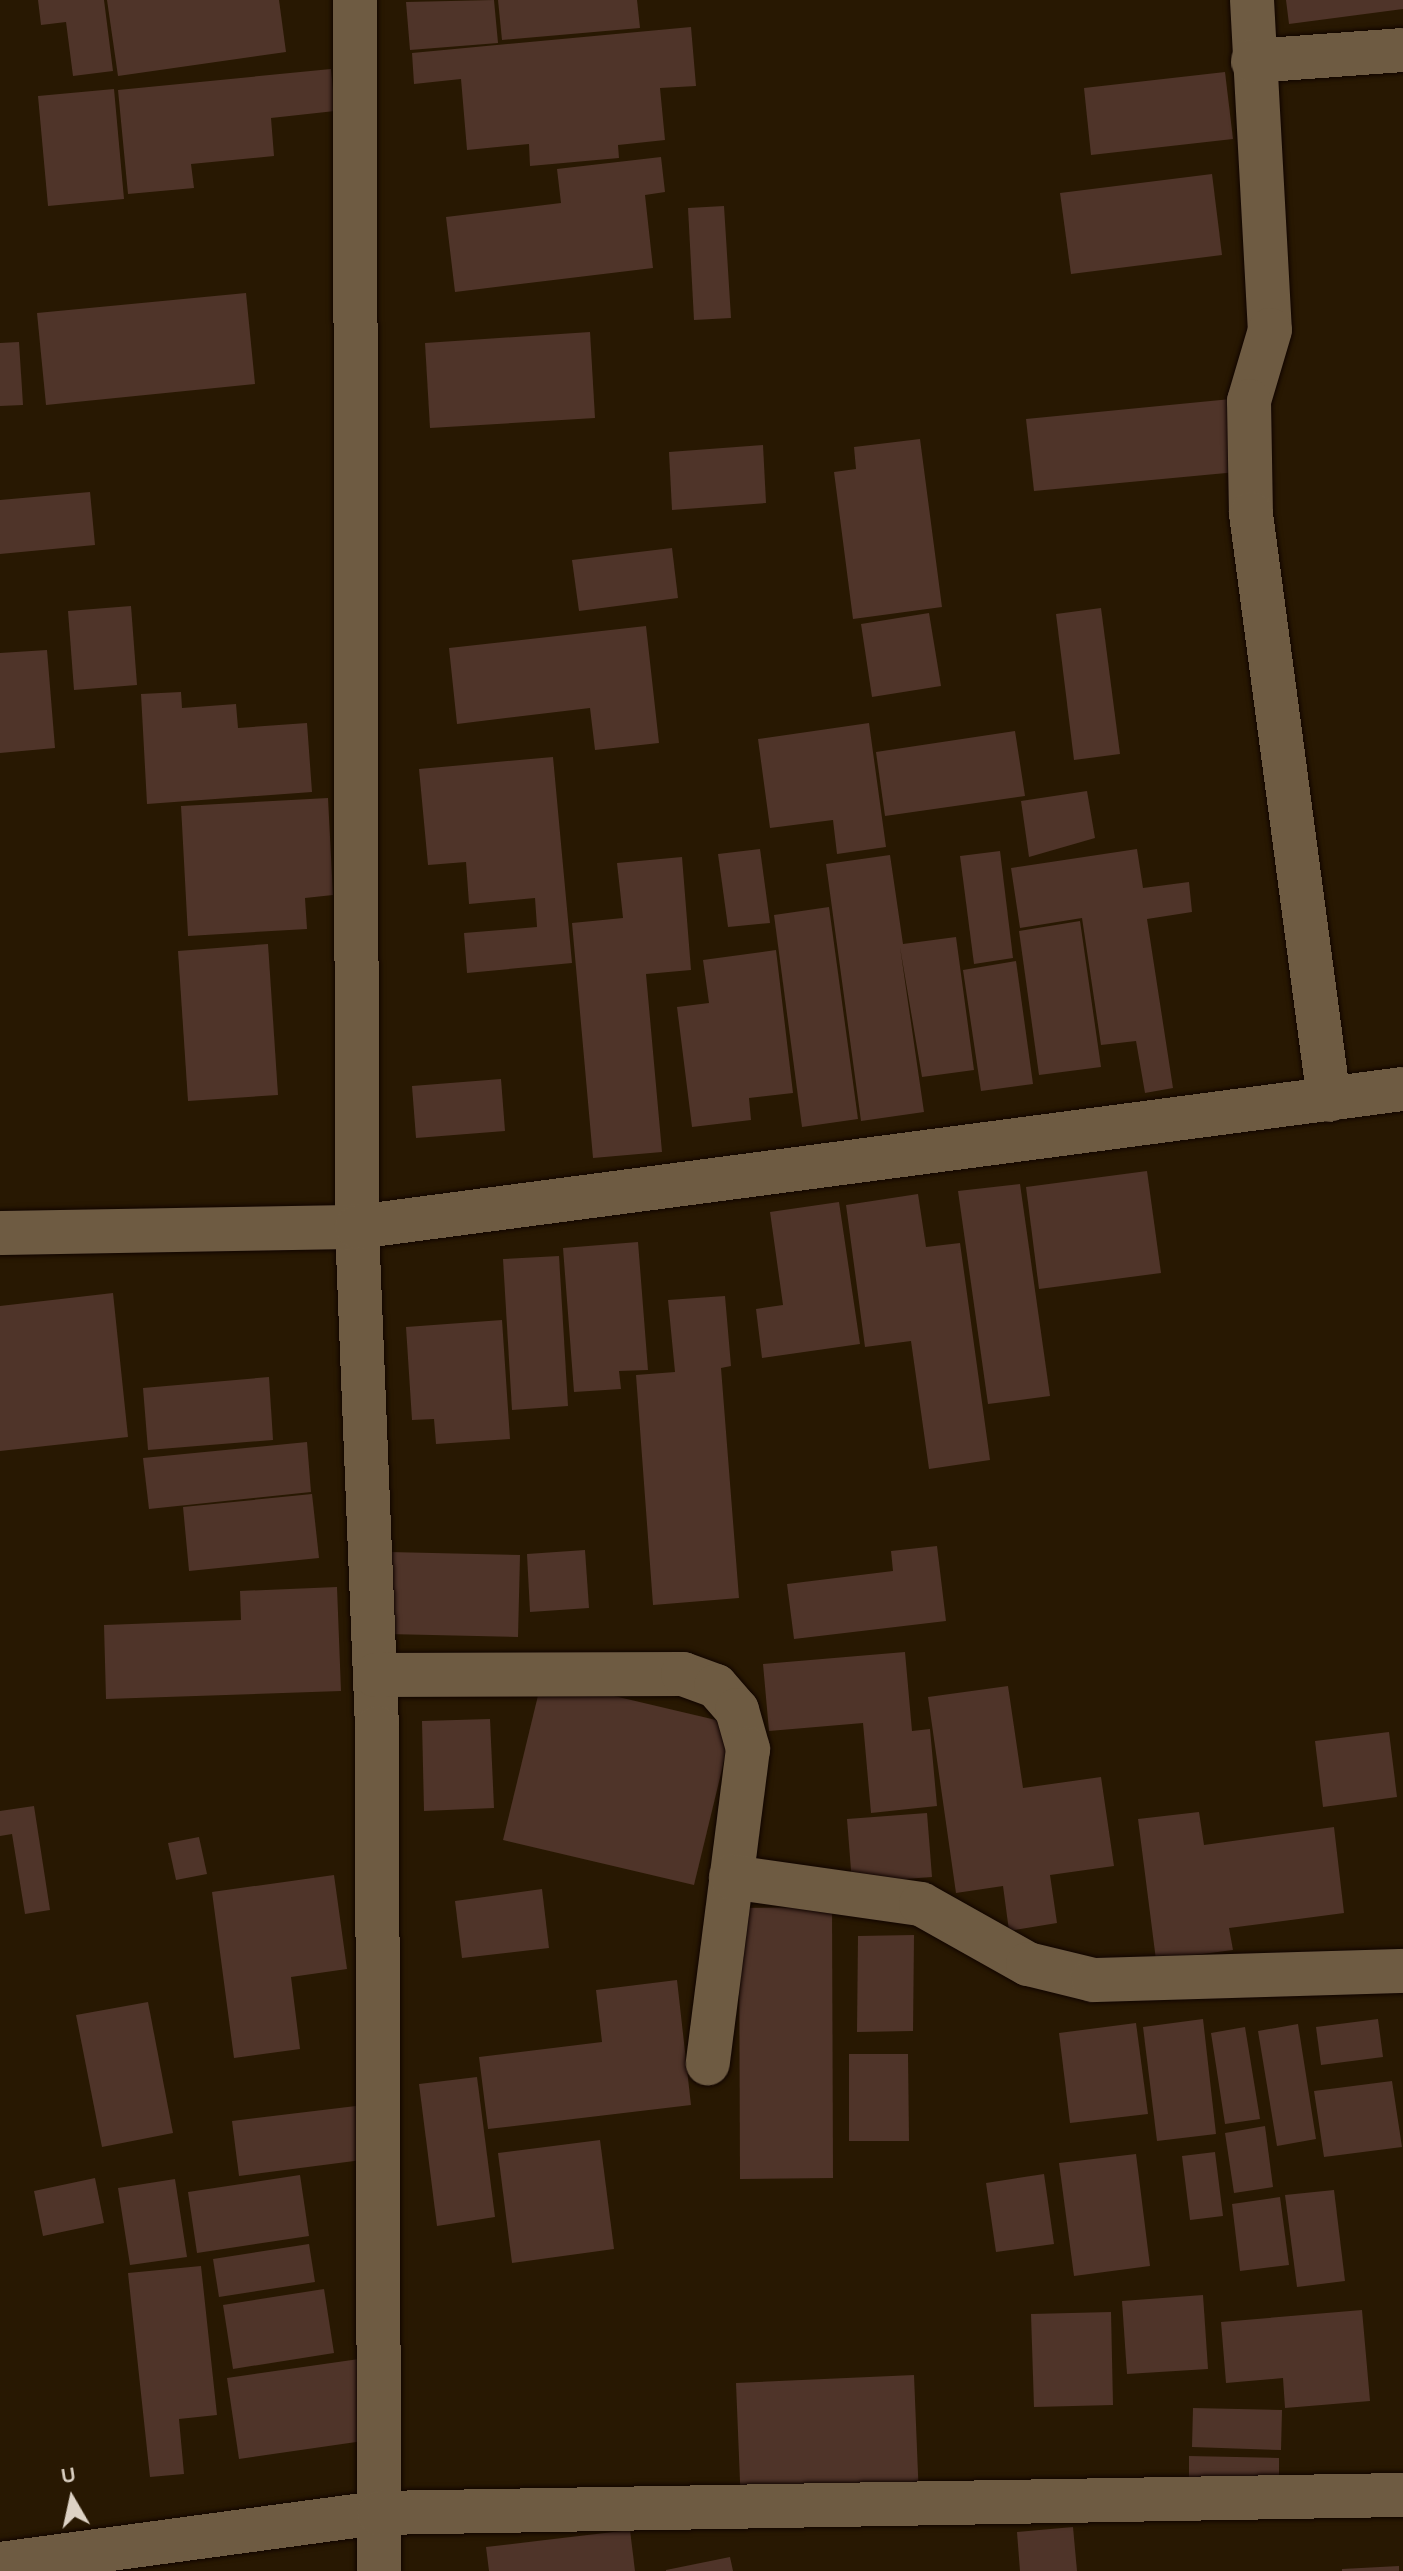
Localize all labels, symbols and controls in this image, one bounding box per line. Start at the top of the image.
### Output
north arrow [32,2459,112,2539]
text: U [59,2461,78,2489]

